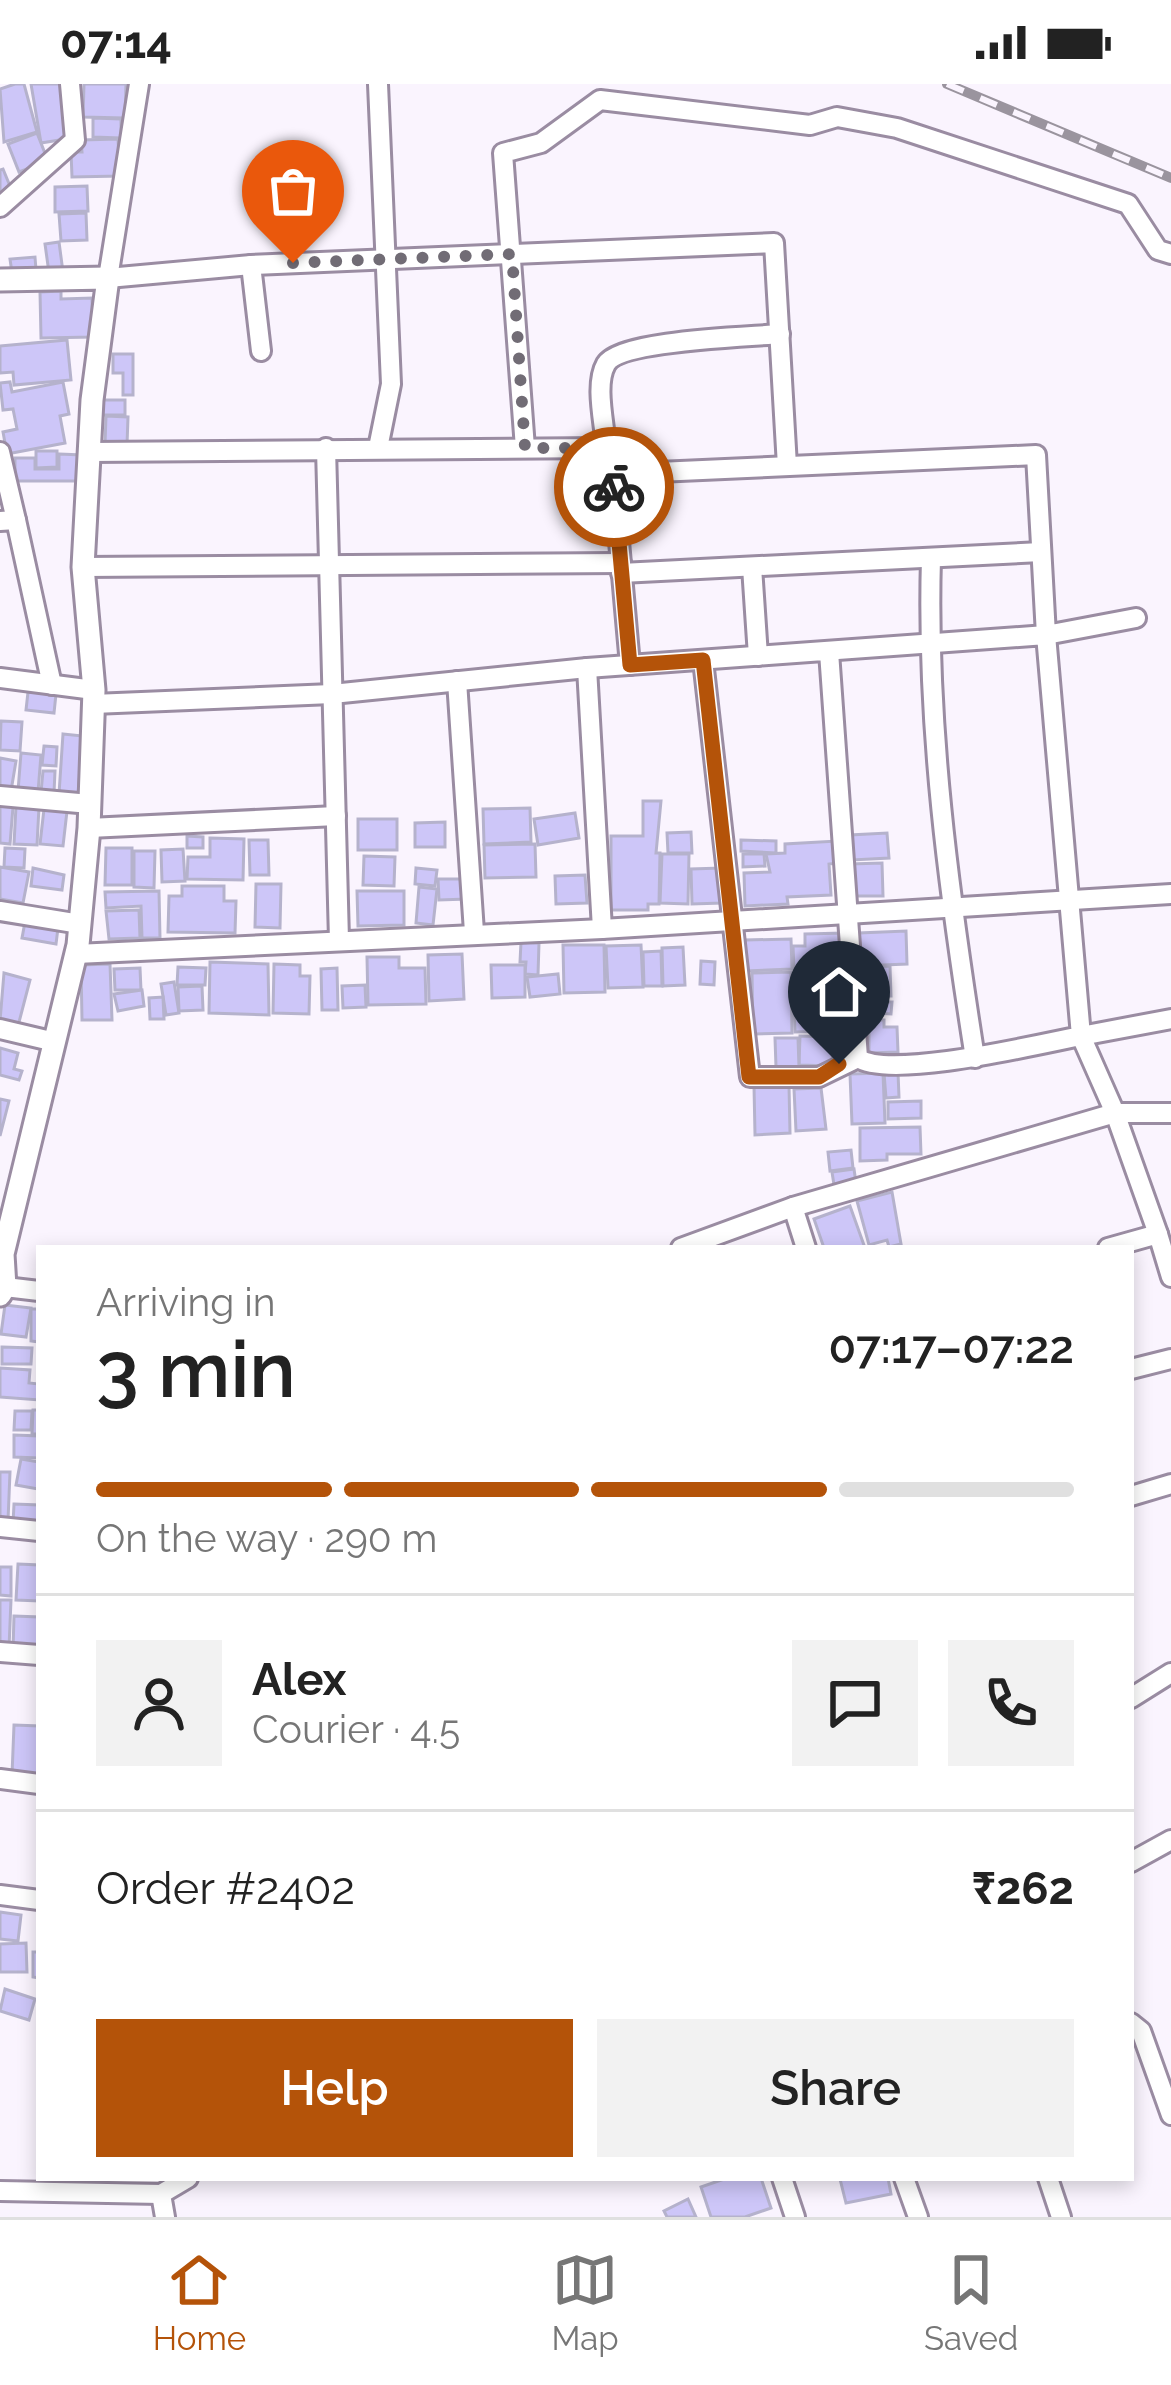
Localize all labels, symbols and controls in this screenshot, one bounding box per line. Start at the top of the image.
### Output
text: 07:14 [60,16,172,69]
pin [242,140,344,263]
icon: bag [260,158,326,224]
courier [554,427,674,547]
icon: bike [581,454,647,520]
pin [788,941,890,1064]
icon: home [806,959,872,1025]
text: Arriving in [96,1279,276,1325]
text: 07:17–07:22 [828,1321,1074,1374]
text: 3 min [96,1324,296,1415]
text: On the way · 290 m [96,1515,437,1561]
button: person [96,1640,222,1766]
button: chat [792,1640,918,1766]
button: phone [948,1640,1074,1766]
text: Alex [252,1653,346,1706]
text: Courier · 4.5 [252,1706,460,1752]
text: Order #2402 [96,1862,355,1915]
text: ₹262 [972,1862,1074,1915]
button: Help [96,2019,573,2157]
button: Share [597,2019,1074,2157]
tab: Home [153,2247,246,2358]
tab: Map [551,2247,619,2358]
tab: Saved [924,2247,1018,2358]

